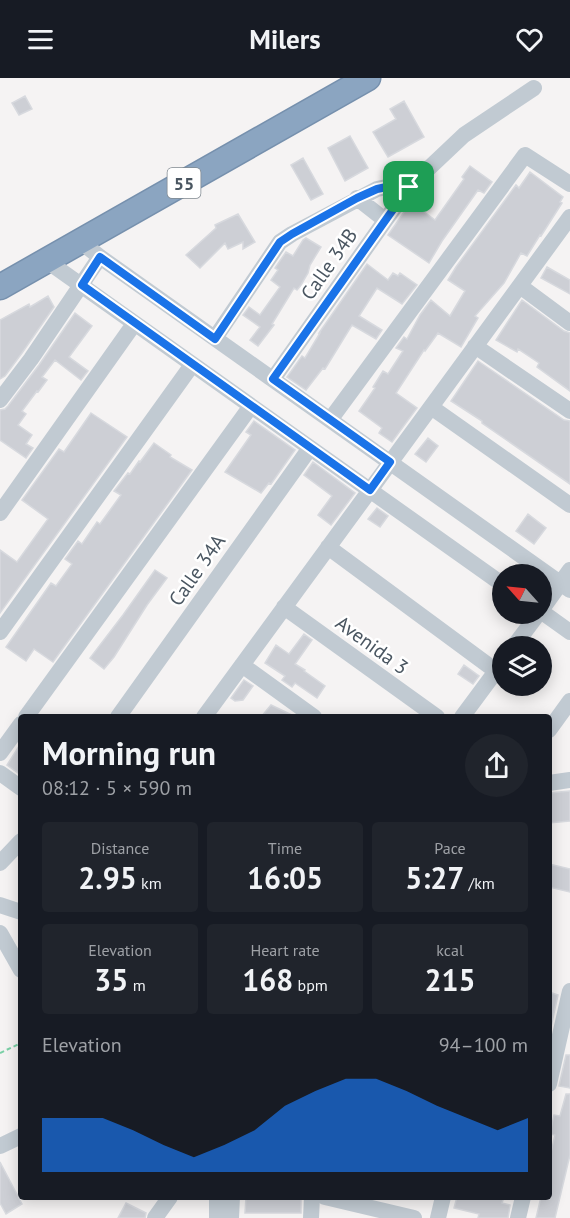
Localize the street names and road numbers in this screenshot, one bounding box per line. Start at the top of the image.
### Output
road number: 55 [168,168,201,198]
street label: Calle 34B [295,223,363,305]
street label: Calle 34A [163,529,231,611]
street label: Avenida 3 [330,610,414,680]

